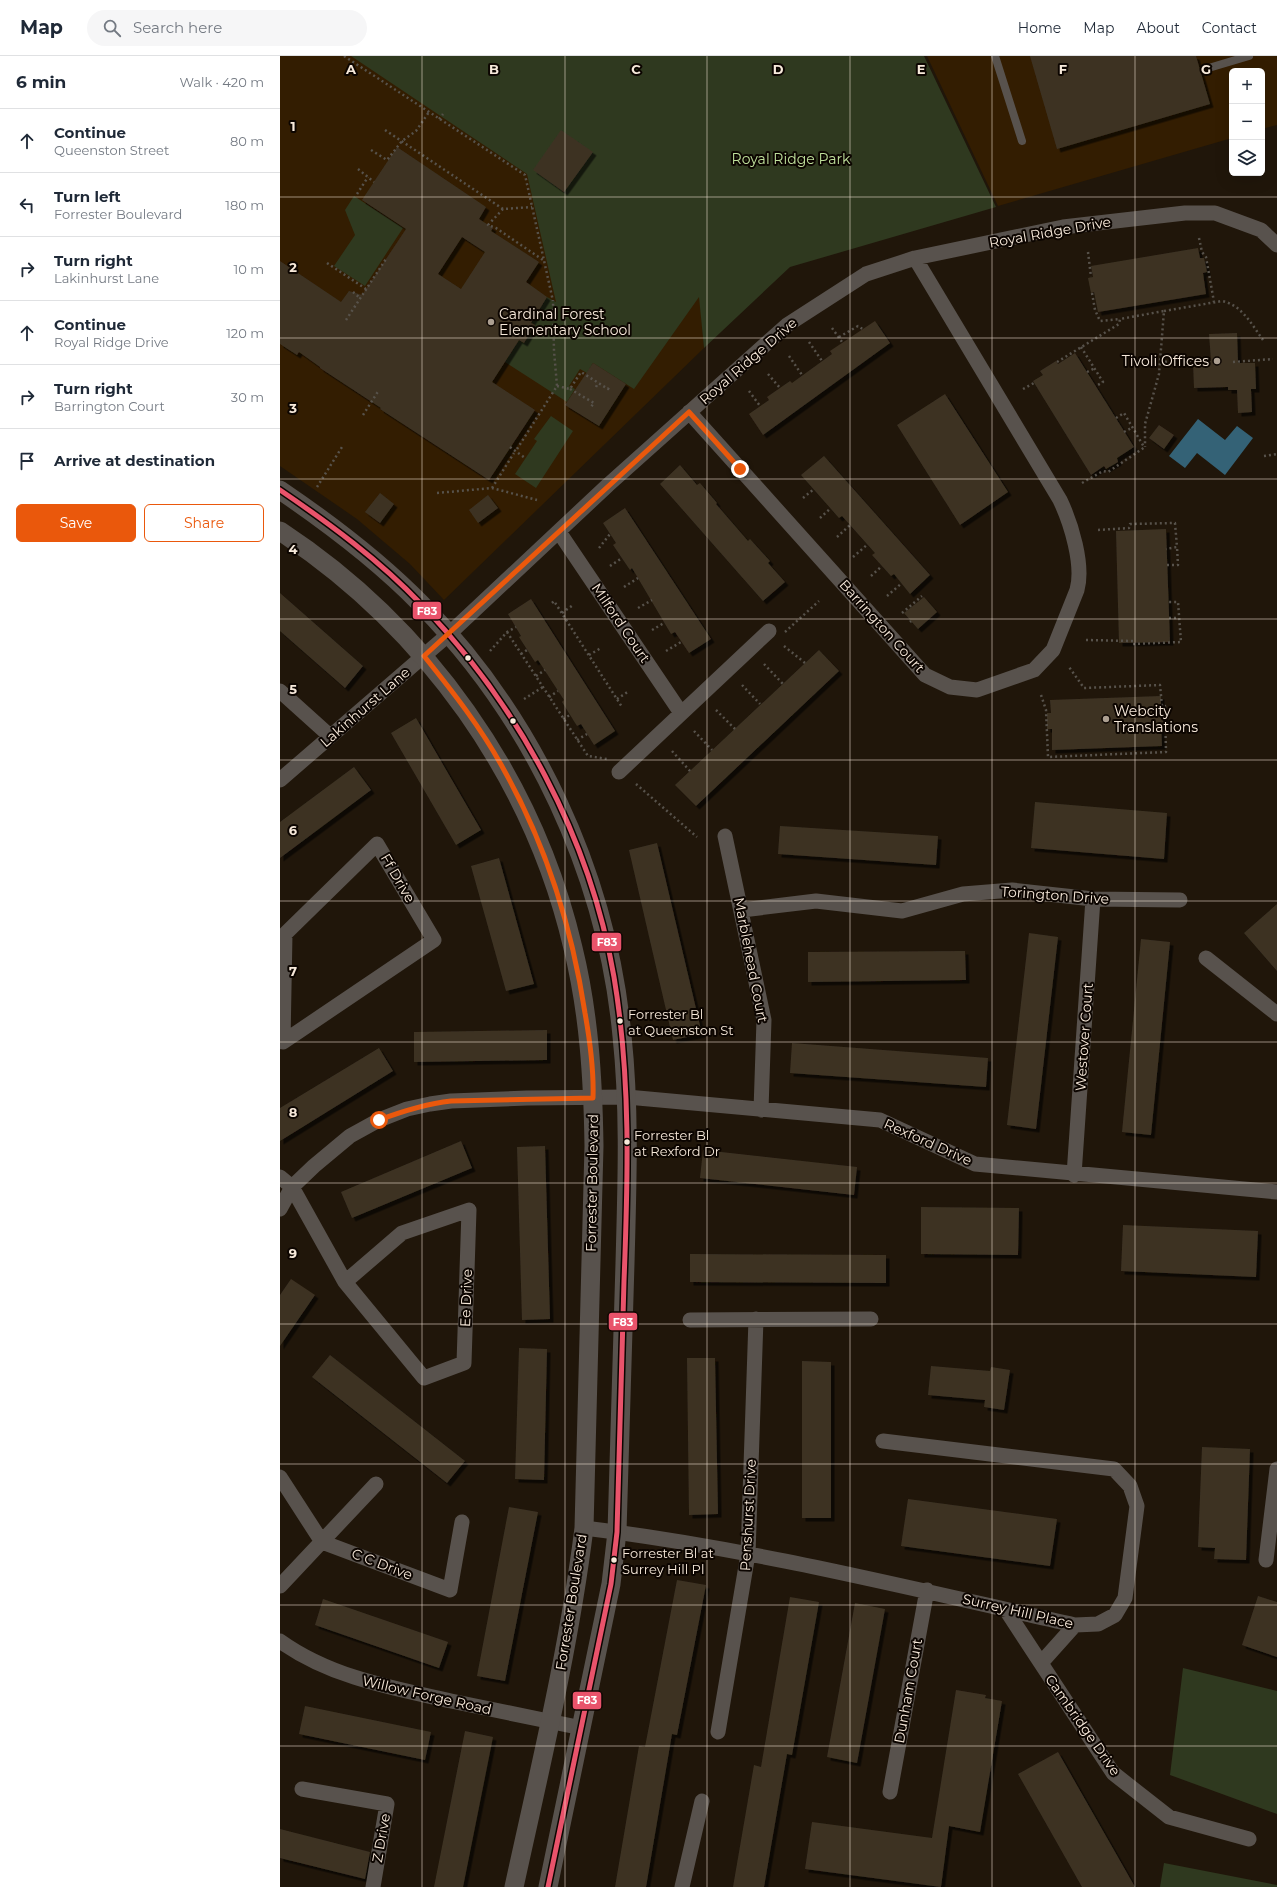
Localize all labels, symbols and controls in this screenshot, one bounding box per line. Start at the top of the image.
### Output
search box [87,10,367,46]
text: Map [20,16,63,39]
icon: search [101,17,123,39]
text: Search here [133,18,222,37]
text: Home [1018,19,1061,37]
text: Map [1083,19,1114,37]
text: About [1136,19,1180,37]
text: Contact [1202,19,1257,37]
text: A [345,61,357,77]
text: B [489,61,499,77]
text: C [631,61,641,77]
text: D [773,61,784,77]
text: E [917,61,926,77]
text: F [1059,61,1067,77]
text: G [1201,61,1211,77]
map controls [1229,68,1265,176]
button: + [1229,68,1265,104]
text: 6 min [16,72,66,92]
text: Walk · 420 m [180,74,264,90]
button: − [1229,104,1265,140]
text: 1 [290,118,296,134]
text: Continue [54,123,126,142]
icon: ahead [16,130,38,152]
text: 80 m [230,133,264,149]
button: layers [1229,140,1265,176]
text: Queenston Street [54,142,169,158]
park label: Royal Ridge Park [732,150,851,168]
text: Turn left [54,187,121,206]
icon: left [16,194,38,216]
text: 180 m [225,197,264,213]
text: Forrester Boulevard [54,206,182,222]
street label: Royal Ridge Drive [988,212,1112,252]
text: Turn right [54,251,133,270]
icon: right [16,258,38,280]
text: 2 [289,259,297,275]
text: 10 m [234,261,264,277]
text: Lakinhurst Lane [54,270,159,286]
place label: Cardinal Forest Elementary School [499,305,631,339]
street label: Royal Ridge Drive [696,314,800,408]
text: Continue [54,315,126,334]
marker: Cardinal Forest Elementary School [486,317,496,327]
icon: ahead [16,322,38,344]
text: 120 m [226,325,264,341]
text: Royal Ridge Drive [54,334,169,350]
place label: Tivoli Offices [1122,352,1209,370]
marker: Tivoli Offices [1212,356,1222,366]
text: Turn right [54,379,133,398]
icon: right [16,386,38,408]
text: 30 m [231,389,264,405]
text: Barrington Court [54,398,165,414]
text: 3 [288,400,297,416]
icon: arrive [16,450,38,472]
text: Arrive at destination [54,451,215,470]
route end [731,460,749,478]
button: Save [16,504,136,542]
button: Share [144,504,264,542]
text: 4 [289,541,298,557]
street label: Barrington Court [835,576,929,677]
street label: Milford Court [588,580,654,667]
line badge: F83 [412,601,442,620]
text: F83 [417,604,438,618]
unlabelled marker [463,653,473,663]
street label: Lakinhurst Lane [316,663,414,751]
text: 5 [289,681,297,697]
place label: Webcity Translations [1114,702,1198,736]
marker: Webcity Translations [1101,714,1111,724]
unlabelled marker [508,716,518,726]
text: 6 [289,822,298,838]
street label: Ff Drive [377,850,419,906]
street label: Torington Drive [1000,882,1110,908]
street label: Marblehead Court [730,896,772,1024]
line badge: F83 [591,932,622,952]
text: F83 [597,935,618,949]
text: 7 [289,963,297,979]
street label: Westover Court [1071,982,1097,1092]
place label: Forrester Bl at Queenston St [628,1006,733,1038]
marker: Forrester Bl at Queenston St [615,1016,625,1026]
text: 8 [289,1104,298,1120]
route start [370,1111,388,1129]
street label: Forrester Boulevard [582,1114,602,1252]
street label: Rexford Drive [881,1115,975,1169]
place label: Forrester Bl at Rexford Dr [634,1127,720,1159]
marker: Forrester Bl at Rexford Dr [622,1137,632,1147]
text: 9 [289,1245,297,1261]
street label: Ee Drive [456,1269,476,1327]
line badge: F83 [608,1312,638,1331]
text: F83 [613,1315,634,1329]
street label: Penshurst Drive [736,1459,760,1571]
street label: Forrester Boulevard [551,1532,591,1672]
street label: C C Drive [349,1544,415,1584]
place label: Forrester Bl at Surrey Hill Pl [622,1545,714,1577]
marker: Forrester Bl at Surrey Hill Pl [609,1555,619,1565]
street label: Surrey Hill Place [961,1589,1075,1633]
street label: Dunham Court [890,1637,926,1745]
street label: Willow Forge Road [361,1671,493,1719]
street label: Cambridge Drive [1041,1671,1125,1779]
line badge: F83 [572,1691,602,1710]
text: F83 [577,1693,598,1707]
street label: Z Drive [368,1812,394,1864]

